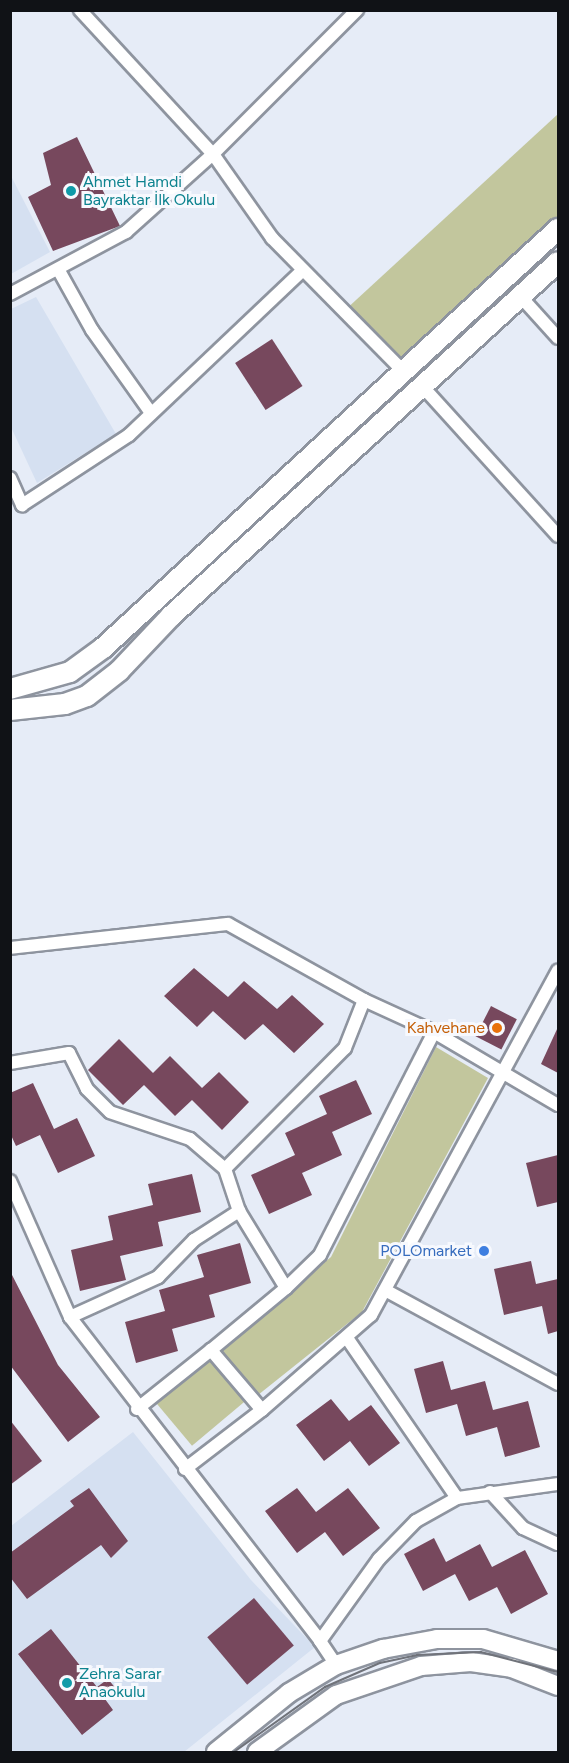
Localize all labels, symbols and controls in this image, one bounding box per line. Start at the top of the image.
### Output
place label: Ahmet Hamdi Bayraktar İlk Okulu [83,172,215,210]
marker: Ahmet Hamdi Bayraktar İlk Okulu [64,184,78,198]
place label: Kahvehane [407,1018,485,1038]
marker: Kahvehane [490,1021,504,1035]
place label: POLOmarket [380,1241,472,1261]
marker: POLOmarket [477,1244,491,1258]
place label: Zehra Sarar Anaokulu [79,1664,161,1702]
marker: Zehra Sarar Anaokulu [60,1676,74,1690]

